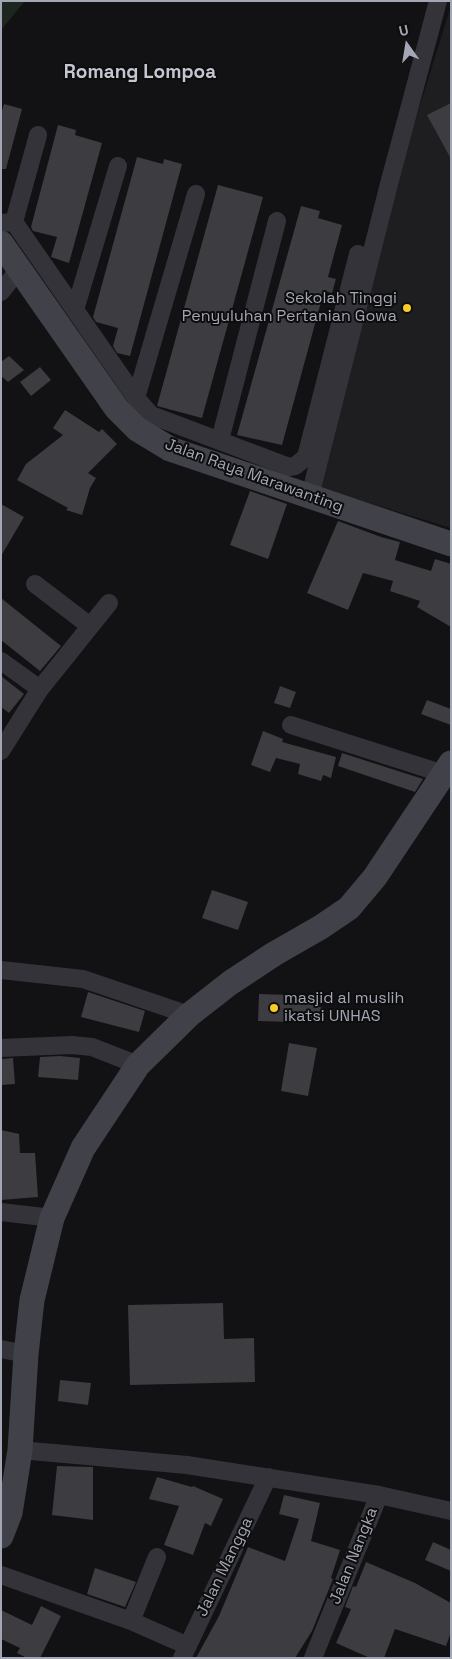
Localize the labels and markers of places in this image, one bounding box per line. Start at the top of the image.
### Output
place label: Sekolah Tinggi Penyuluhan Pertanian Gowa [182,289,397,327]
marker: Sekolah Tinggi Penyuluhan Pertanian Gowa [401,302,413,314]
place label: masjid al muslih ikatsi UNHAS [284,989,404,1027]
marker: masjid al muslih ikatsi UNHAS [268,1002,280,1014]

